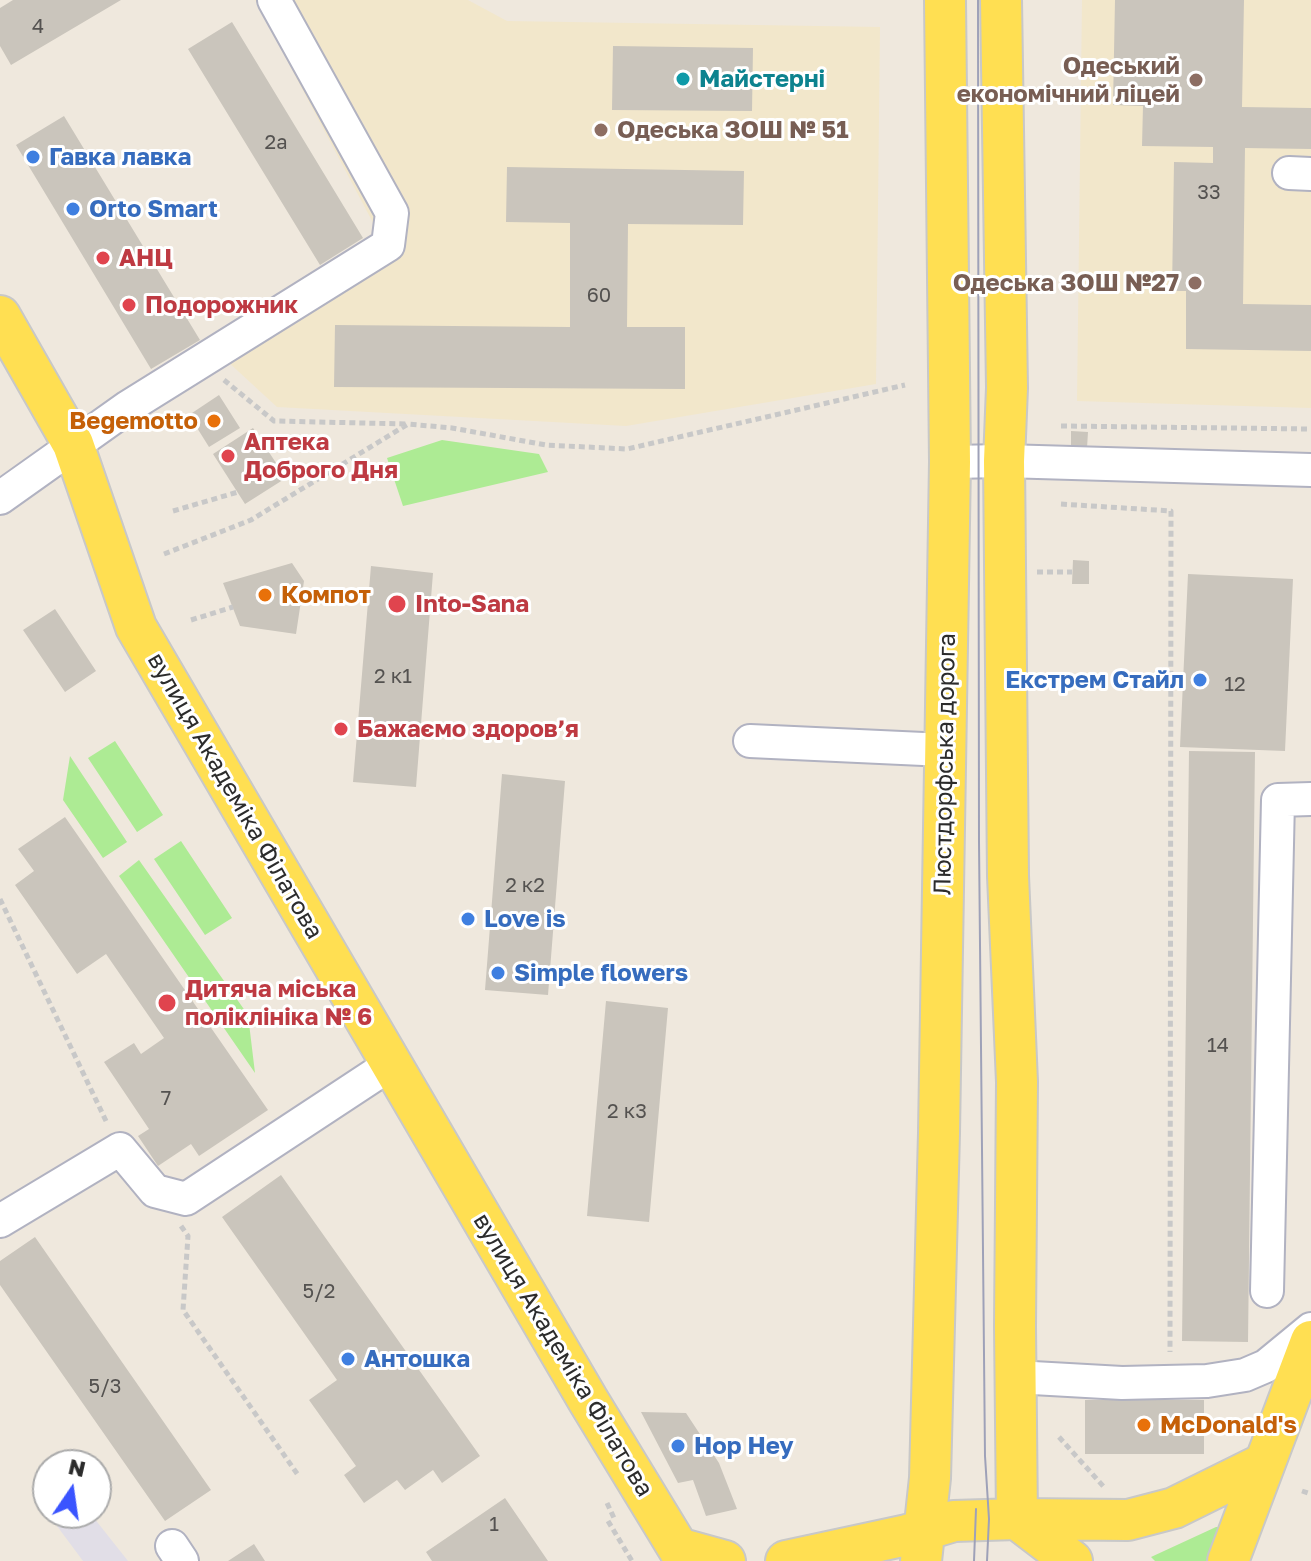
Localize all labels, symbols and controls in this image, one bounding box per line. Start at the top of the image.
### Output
house number: 4 [32,15,44,39]
place label: Одеський економічний ліцей [957,52,1180,108]
place label: Майстерні [699,65,825,93]
marker: Майстерні [674,70,692,88]
marker: Одеський економічний ліцей [1187,71,1205,89]
place label: Одеська ЗОШ № 51 [617,116,849,144]
marker: Одеська ЗОШ № 51 [592,121,610,139]
house number: 2а [265,131,287,155]
place label: Гавка лавка [49,143,191,171]
marker: Гавка лавка [24,148,42,166]
house number: 33 [1197,181,1221,205]
place label: Orto Smart [89,195,218,223]
marker: Orto Smart [64,200,82,218]
place label: АНЦ [119,244,173,272]
marker: АНЦ [94,249,112,267]
place label: Одеська ЗОШ №27 [953,269,1179,297]
marker: Одеська ЗОШ №27 [1186,274,1204,292]
house number: 60 [587,284,611,308]
place label: Подорожник [145,291,298,319]
marker: Подорожник [120,296,138,314]
place label: Begemotto [69,407,198,435]
marker: Begemotto [205,412,223,430]
place label: Аптека Доброго Дня [244,428,398,484]
marker: Аптека Доброго Дня [219,447,237,465]
place label: Компот [281,581,371,609]
marker: Компот [256,586,274,604]
place label: Into-Sana [415,590,529,618]
marker: Into-Sana [386,593,408,615]
street label: Люстдорфська дорога [928,633,962,895]
street label: вулиця Академіка Філатова [141,648,329,944]
house number: 2 к1 [374,665,412,689]
place label: Екстрем Стайл [1005,666,1184,694]
marker: Екстрем Стайл [1191,671,1209,689]
house number: 12 [1224,673,1246,697]
place label: Бажаємо здоровʼя [357,715,579,743]
marker: Бажаємо здоровʼя [332,720,350,738]
house number: 2 к2 [505,874,545,898]
place label: Love is [484,905,566,933]
marker: Love is [459,910,477,928]
place label: Simple flowers [514,959,688,987]
marker: Simple flowers [489,964,507,982]
place label: Дитяча міська поліклініка № 6 [185,975,372,1031]
marker: Дитяча міська поліклініка № 6 [156,992,178,1014]
house number: 14 [1207,1034,1229,1058]
house number: 7 [161,1087,171,1111]
house number: 2 к3 [607,1100,647,1124]
street label: вулиця Академіка Філатова [467,1208,659,1502]
house number: 5/2 [303,1280,335,1304]
place label: Антошка [364,1345,470,1373]
marker: Антошка [339,1350,357,1368]
house number: 5/3 [89,1375,121,1399]
place label: McDonald's [1160,1411,1297,1439]
marker: McDonald's [1135,1416,1153,1434]
place label: Hop Hey [694,1432,794,1460]
marker: Hop Hey [669,1437,687,1455]
north arrow [32,1449,112,1529]
text: N [66,1452,88,1482]
house number: 1 [489,1513,499,1537]

